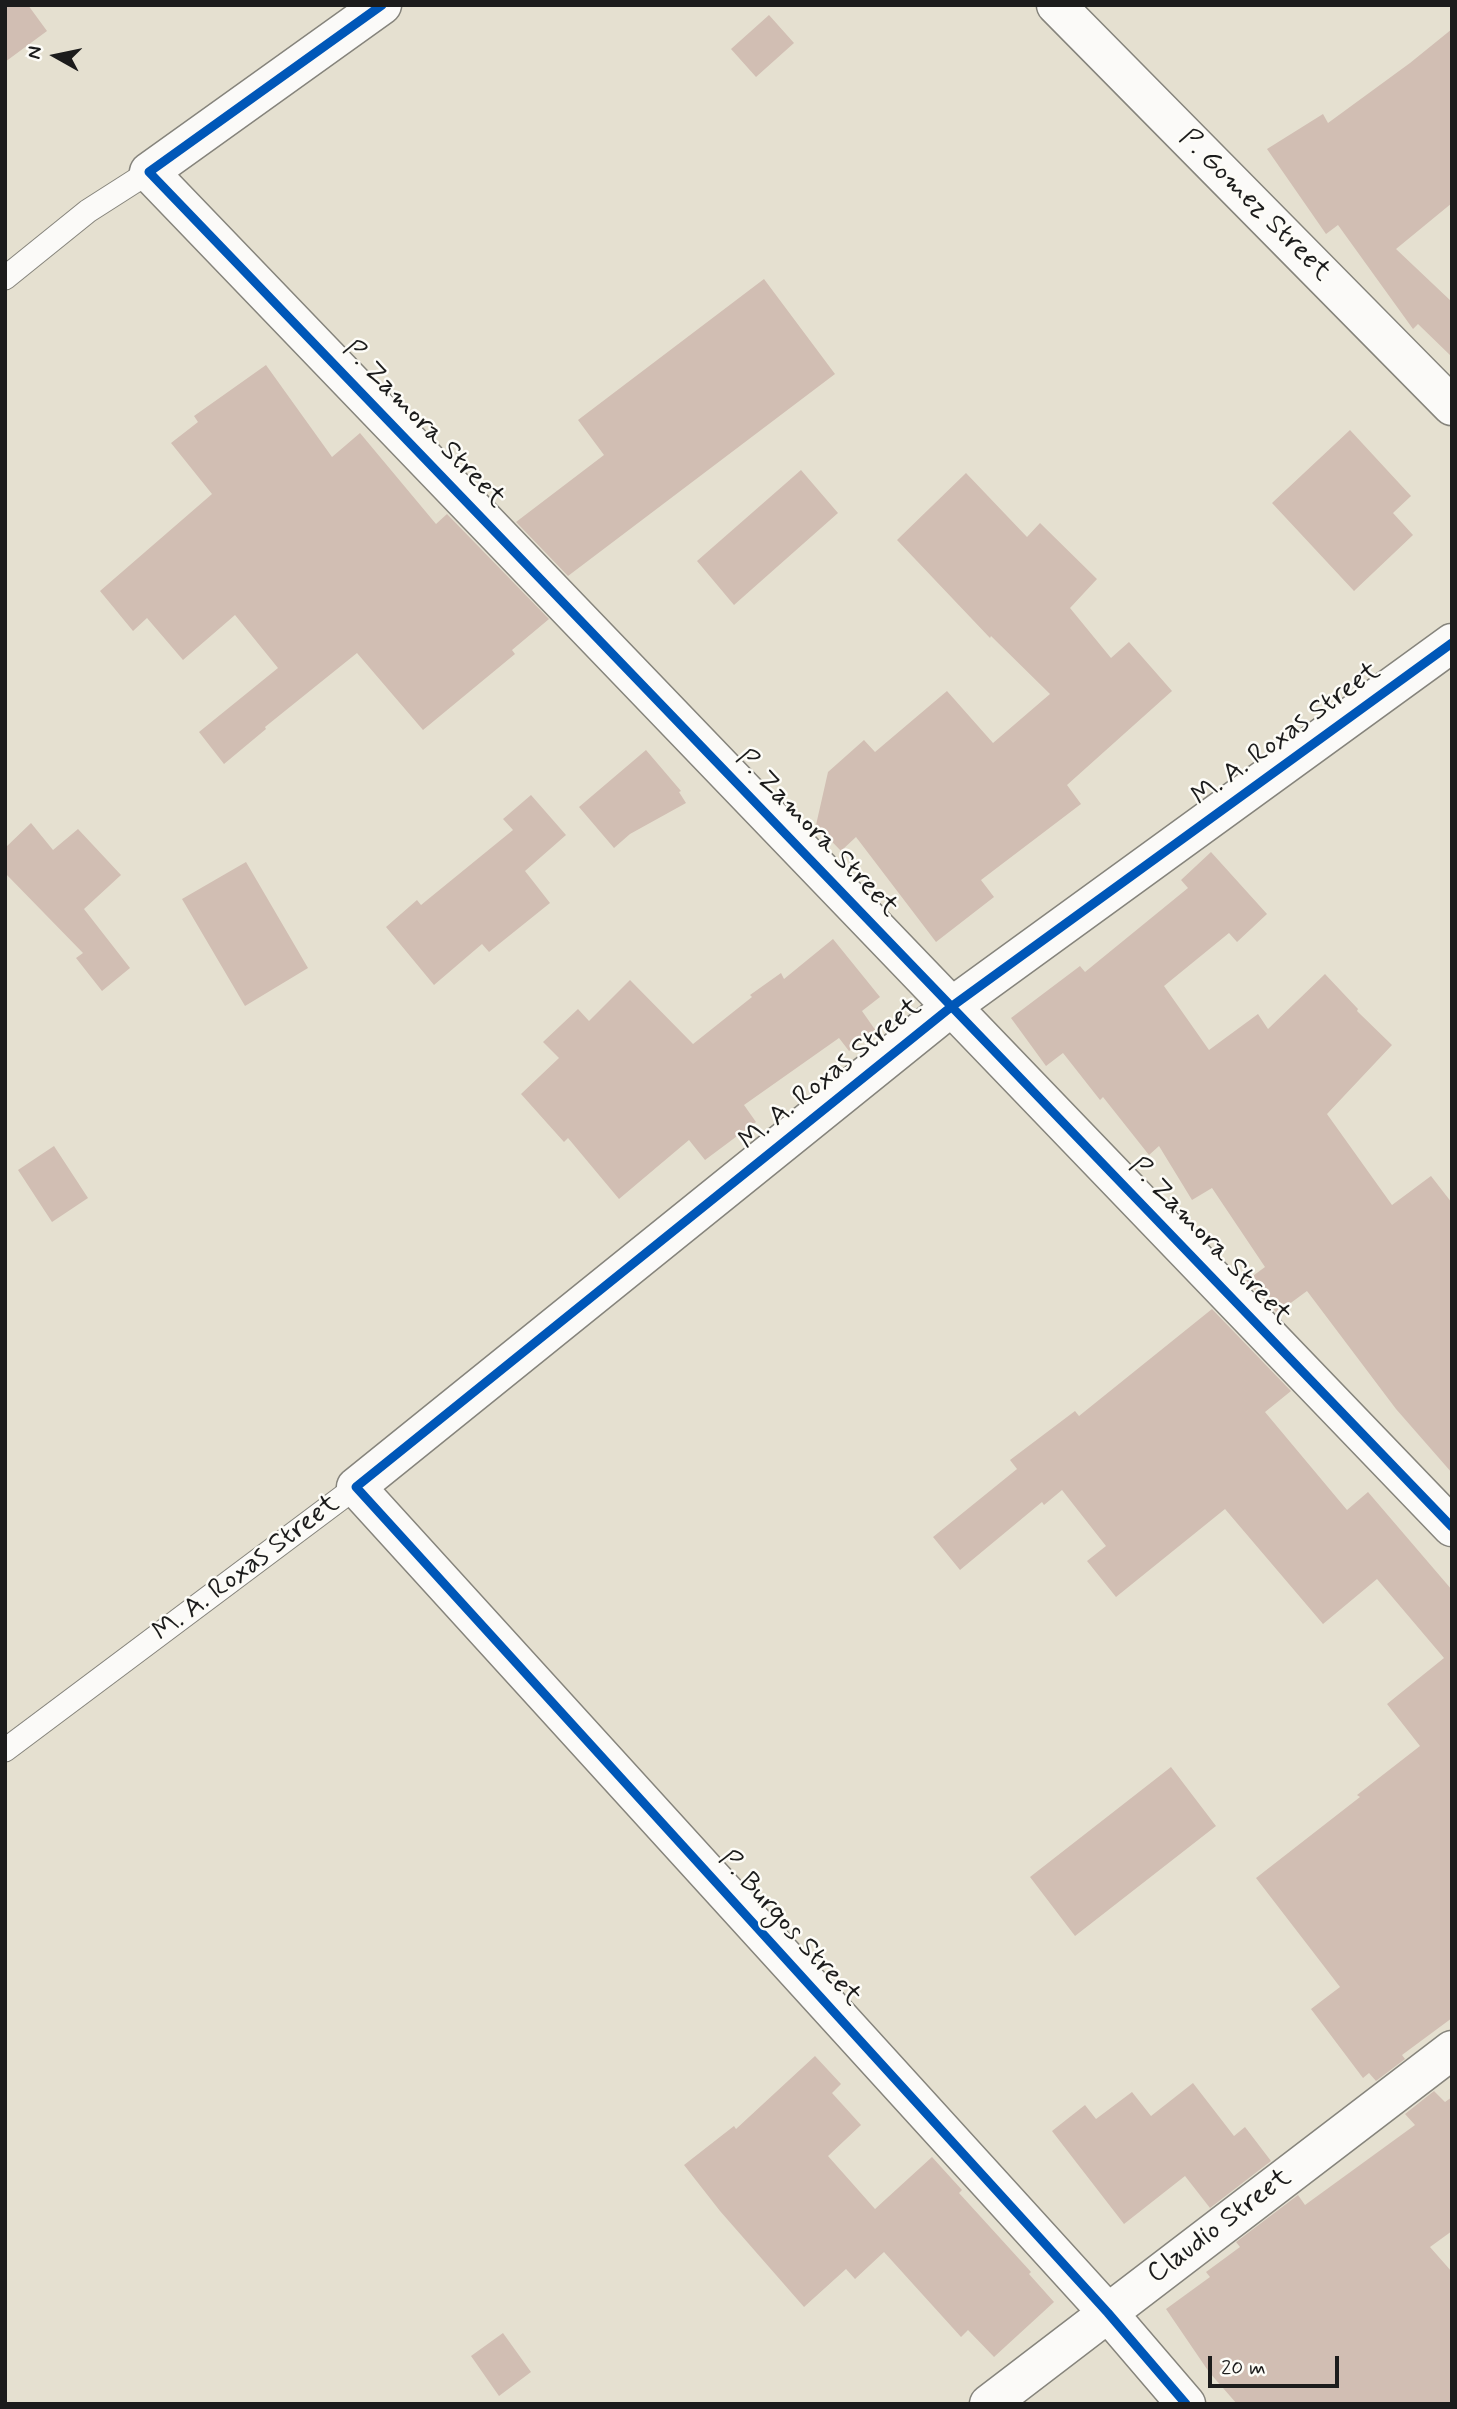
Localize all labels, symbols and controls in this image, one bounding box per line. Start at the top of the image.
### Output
north arrow [21,21,91,91]
text: N [21,44,48,61]
street label: P. Gomez Street [1171,123,1337,289]
street label: P. Zamora Street [334,334,512,516]
street label: M. A. Roxas Street [1186,655,1388,815]
street label: P. Zamora Street [727,743,905,925]
street label: M. A. Roxas Street [733,991,929,1159]
street label: P. Zamora Street [1120,1151,1298,1333]
street label: M. A. Roxas Street [147,1488,347,1650]
street label: P. Burgos Street [710,1844,868,2014]
street label: Claudio Street [1141,2162,1299,2292]
scale bar [1212,2342,1343,2386]
text: 20 m [1221,2354,1266,2382]

